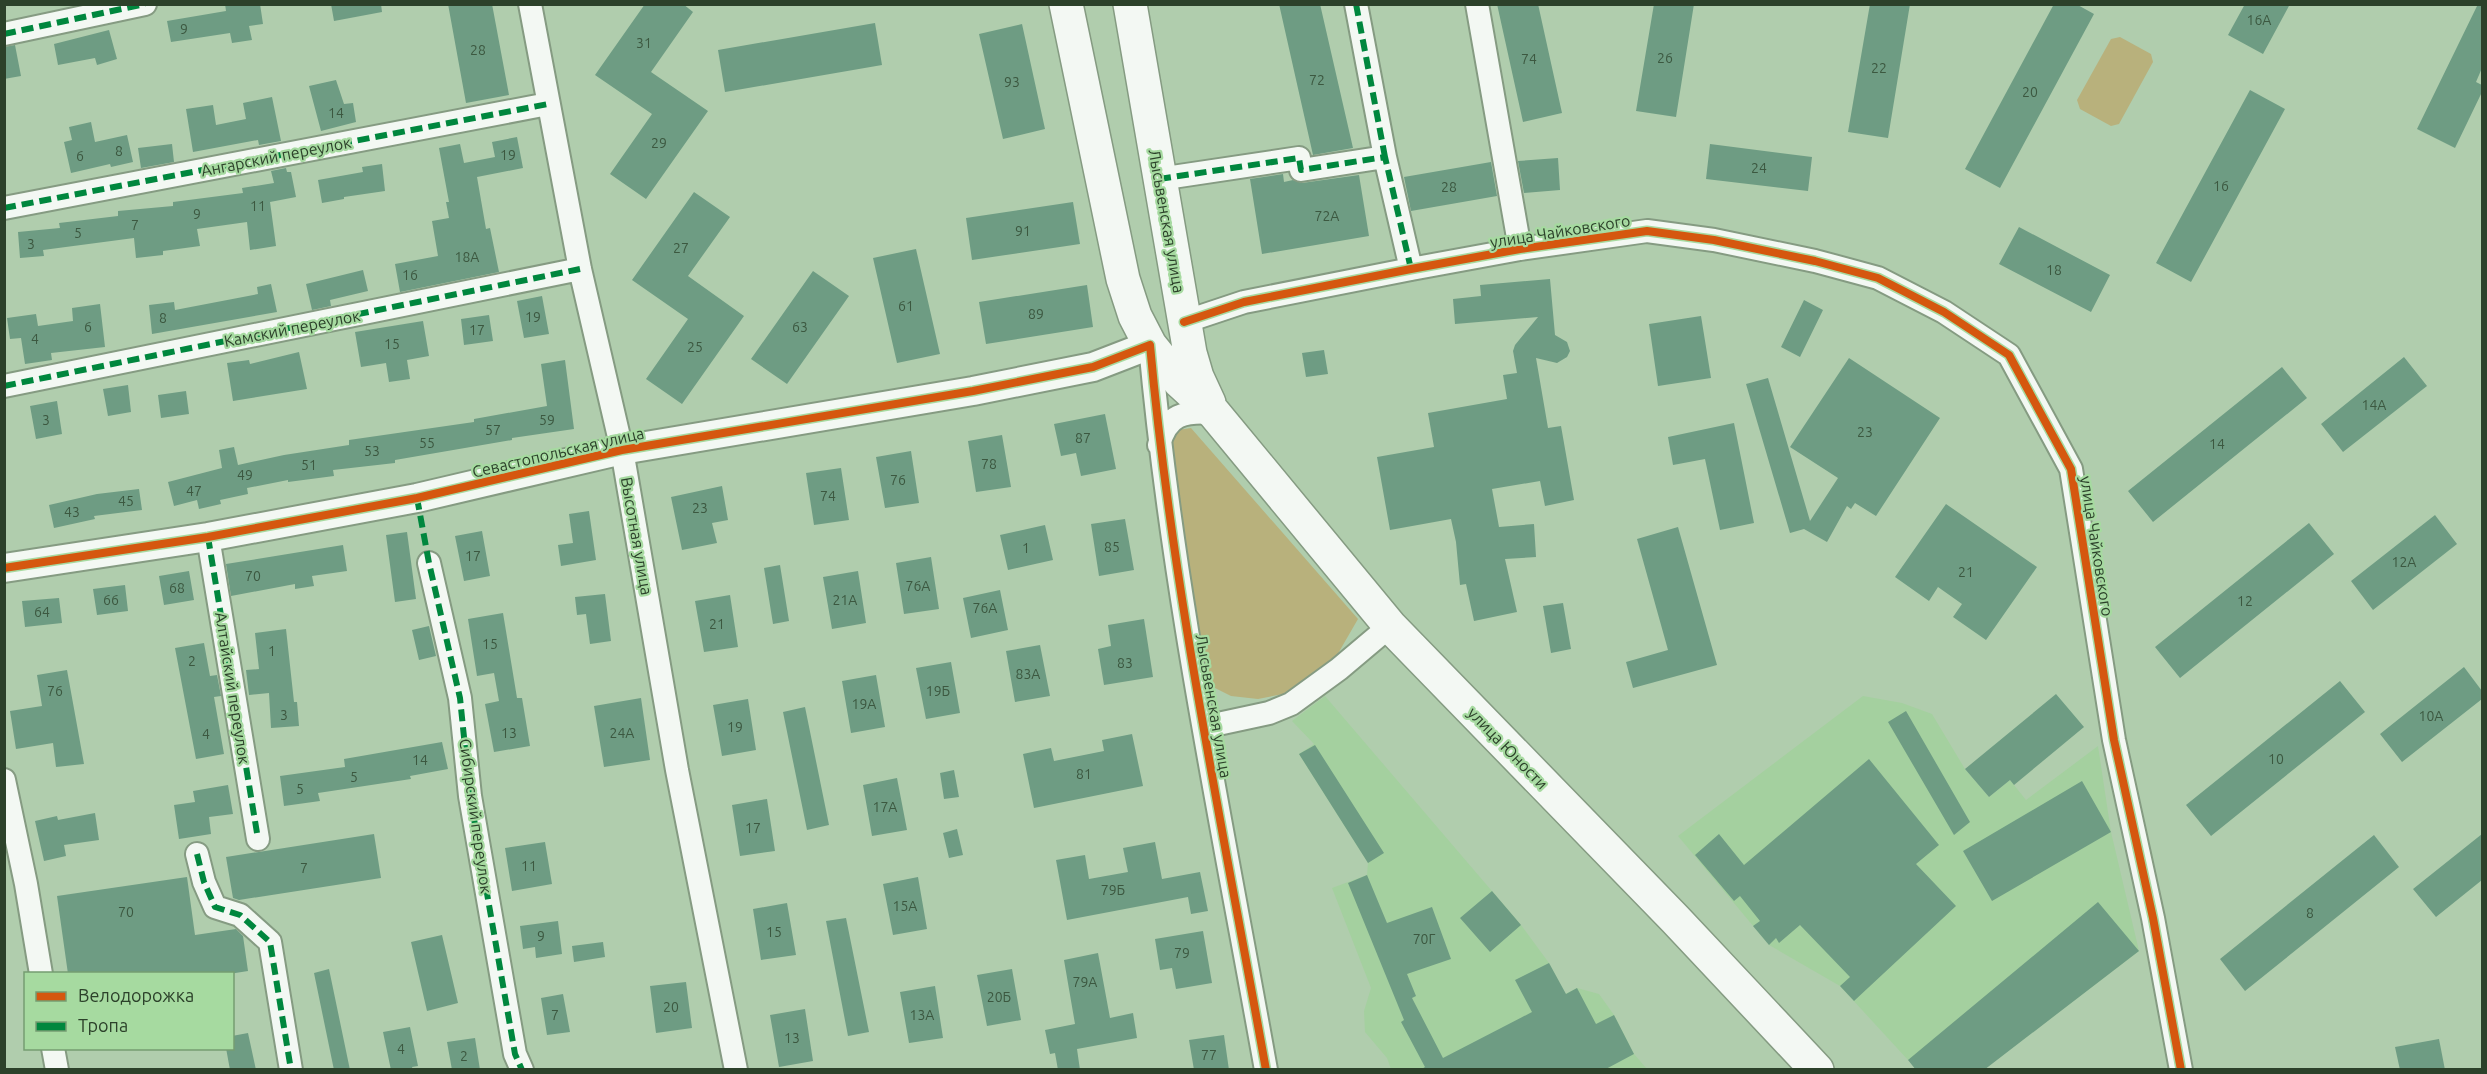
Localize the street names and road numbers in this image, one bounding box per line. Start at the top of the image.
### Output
street label: Ангарский переулок [199,133,353,179]
street label: Лысьвенская улица [1145,148,1189,294]
street label: улица Чайковского [1489,211,1631,251]
street label: Камский переулок [222,306,362,350]
street label: Севастопольская улица [470,423,646,481]
street label: улица Чайковского [2077,475,2117,617]
street label: Высотная улица [618,476,656,596]
street label: Алтайский переулок [212,611,254,765]
street label: Лысьвенская улица [1192,633,1236,779]
street label: улица Юности [1464,703,1552,793]
street label: Сибирский переулок [456,737,496,895]

